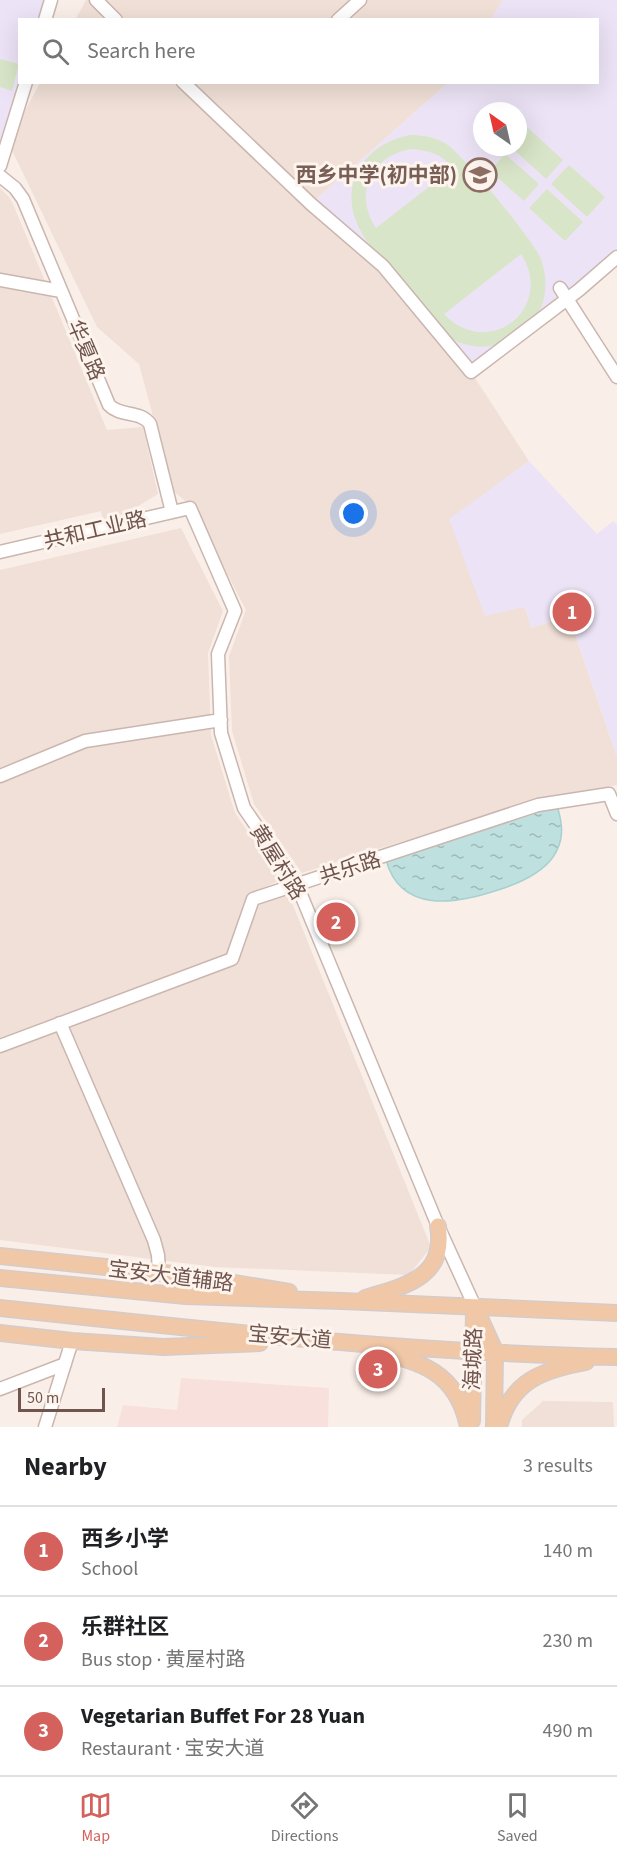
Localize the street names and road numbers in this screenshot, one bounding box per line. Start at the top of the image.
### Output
street label: 华夏路 [60,315,112,385]
street label: 共和工业路 [40,504,150,556]
street label: 黄屋村路 [243,818,313,906]
street label: 共乐路 [315,844,385,892]
street label: 宝安大道辅路 [107,1253,235,1299]
street label: 宝安大道 [247,1318,333,1356]
street label: 海城路 [457,1327,489,1391]

